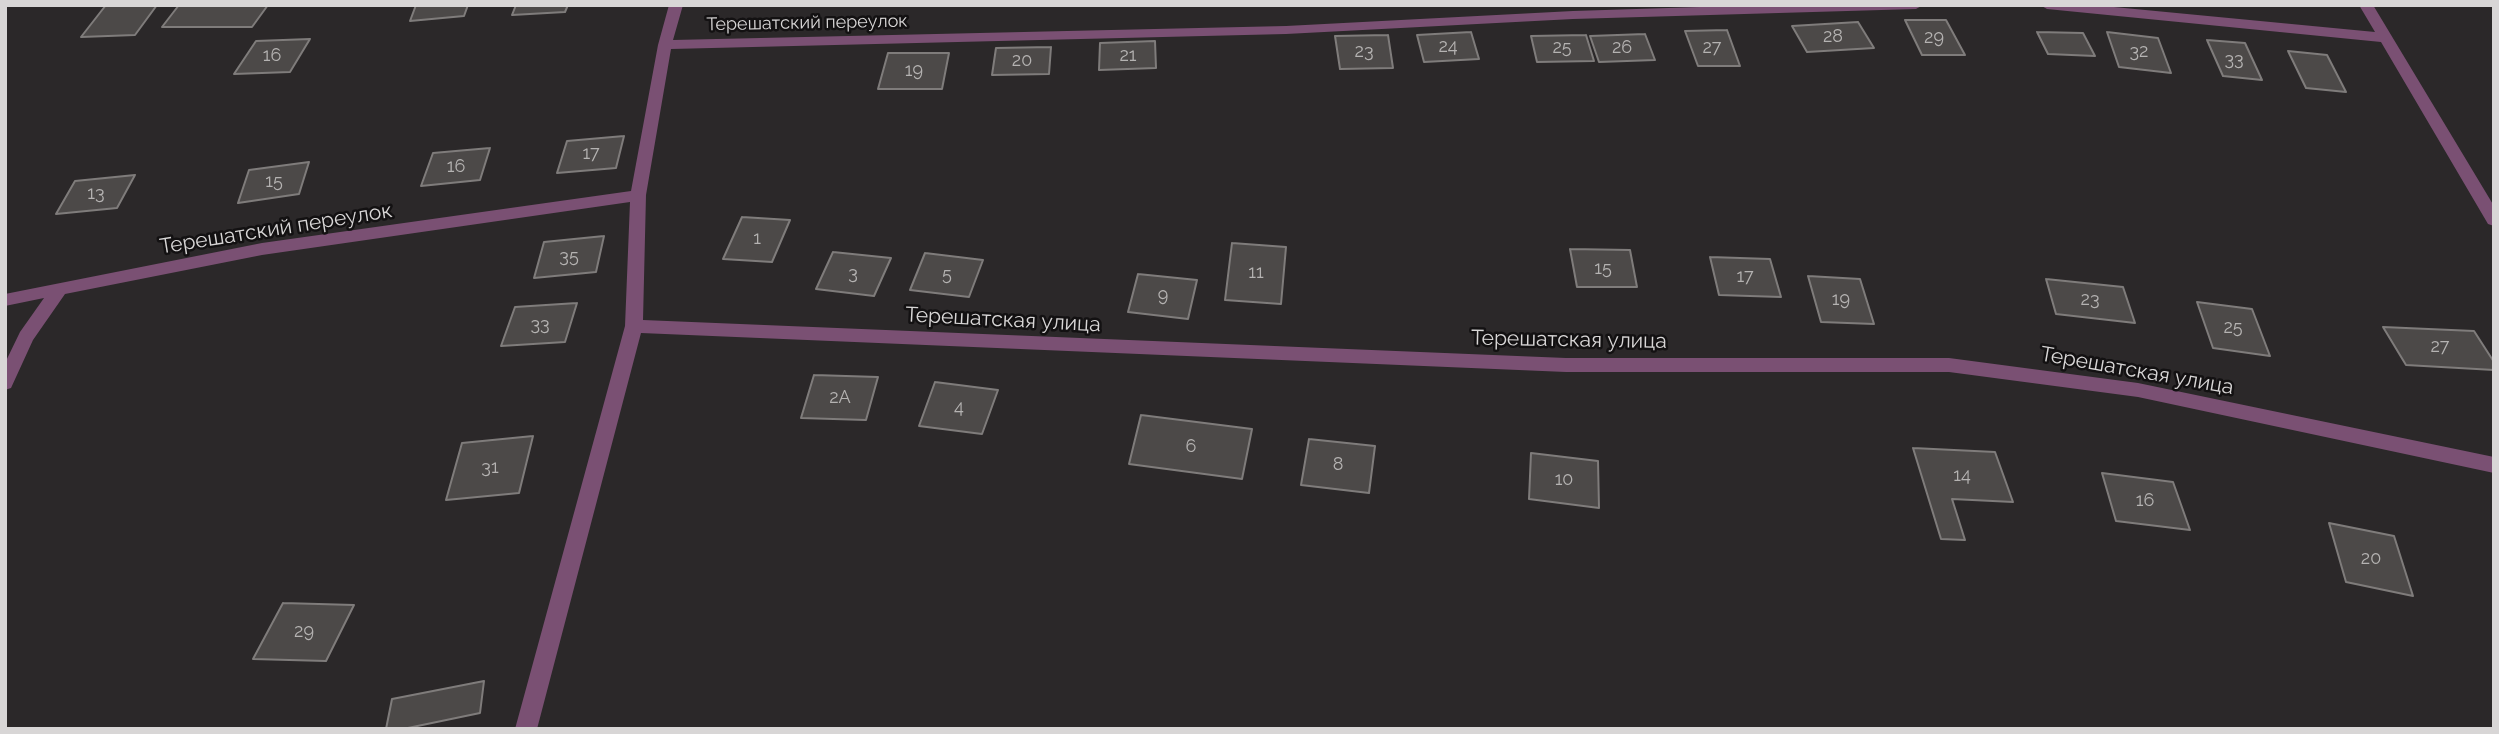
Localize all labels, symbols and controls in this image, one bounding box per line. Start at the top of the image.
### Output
street label: Терешатский переулок [706,10,908,36]
house number: 28 [1823,26,1843,48]
house number: 29 [1924,27,1944,49]
house number: 24 [1438,36,1458,58]
house number: 25 [1552,37,1572,59]
house number: 26 [1612,37,1632,59]
house number: 27 [1702,37,1722,59]
house number: 23 [1355,41,1373,63]
house number: 32 [2130,41,2148,63]
house number: 16 [263,45,281,67]
house number: 21 [1119,45,1137,67]
house number: 33 [2224,49,2244,71]
house number: 20 [1012,50,1032,72]
house number: 19 [905,60,923,82]
house number: 17 [582,143,600,165]
house number: 16 [447,156,465,178]
house number: 15 [265,171,283,193]
house number: 13 [87,183,105,205]
street label: Терешатский переулок [158,198,394,260]
house number: 1 [753,228,761,250]
house number: 35 [559,246,579,268]
house number: 15 [1594,258,1612,280]
house number: 11 [1248,262,1264,284]
house number: 3 [848,263,858,285]
house number: 5 [942,264,952,286]
house number: 17 [1736,266,1754,288]
house number: 9 [1158,285,1168,307]
house number: 19 [1832,289,1850,311]
house number: 23 [2081,289,2099,311]
street label: Терешатская улица [905,302,1101,338]
house number: 33 [530,314,550,336]
house number: 25 [2223,317,2243,339]
street label: Терешатская улица [1471,326,1667,354]
house number: 27 [2430,336,2450,358]
street label: Терешатская улица [2038,342,2236,400]
house number: 2А [829,387,851,409]
house number: 4 [954,397,964,419]
house number: 6 [1186,436,1196,458]
house number: 8 [1333,454,1343,476]
house number: 31 [481,457,499,479]
house number: 14 [1953,465,1971,487]
house number: 10 [1555,469,1573,491]
house number: 16 [2136,490,2154,512]
house number: 20 [2361,548,2381,570]
house number: 29 [294,621,314,643]

